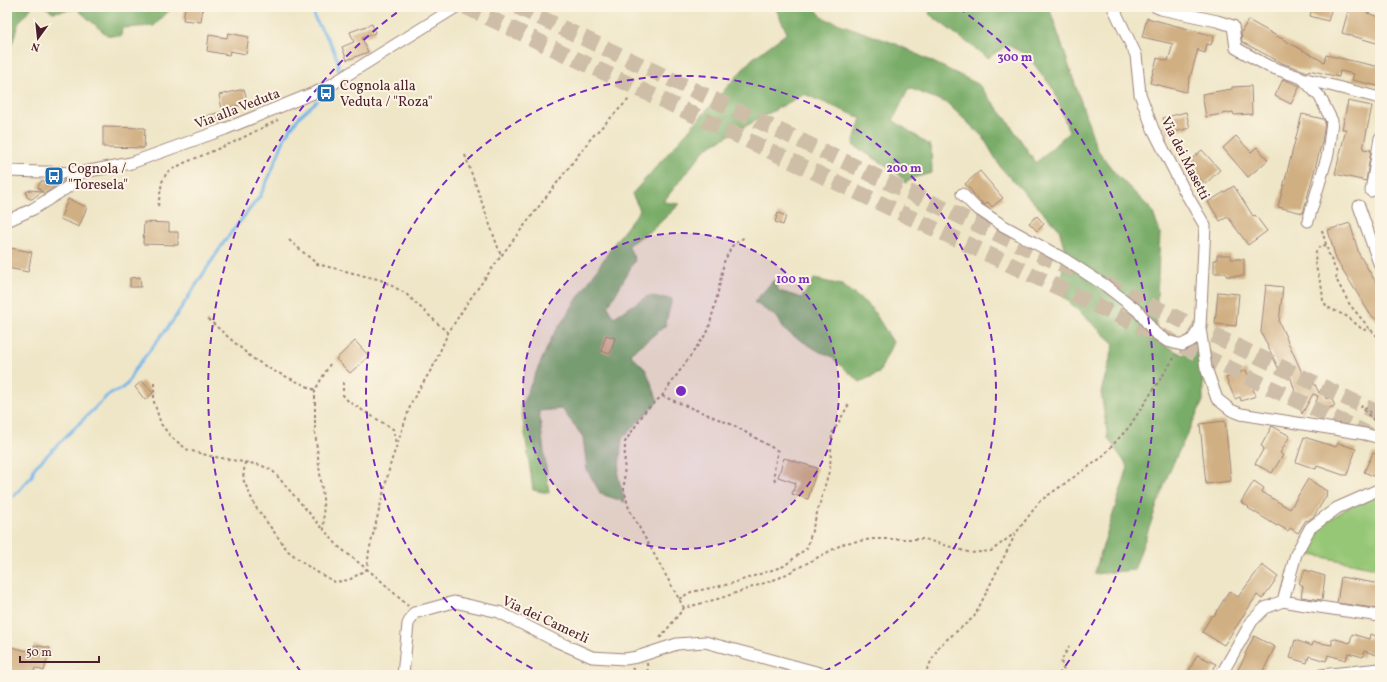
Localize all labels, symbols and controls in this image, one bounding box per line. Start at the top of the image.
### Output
north arrow [18,18,58,58]
text: N [30,38,42,54]
text: 300 m [998,50,1033,66]
place label: Cognola alla Veduta / "Roza" [340,77,433,112]
bus stop icon: Cognola alla Veduta / "Roza" [315,82,337,104]
street label: Via alla Veduta [192,84,283,134]
street label: Via dei Masetti [1156,114,1214,204]
place label: Cognola / "Toresela" [68,160,128,195]
text: 200 m [886,161,922,177]
bus stop icon: Cognola / "Toresela" [43,165,65,187]
text: 100 m [776,272,810,288]
centre of rings [674,384,688,398]
street label: Via dei Camerli [499,592,592,649]
scale bar [20,638,99,664]
text: 50 m [26,645,52,661]

